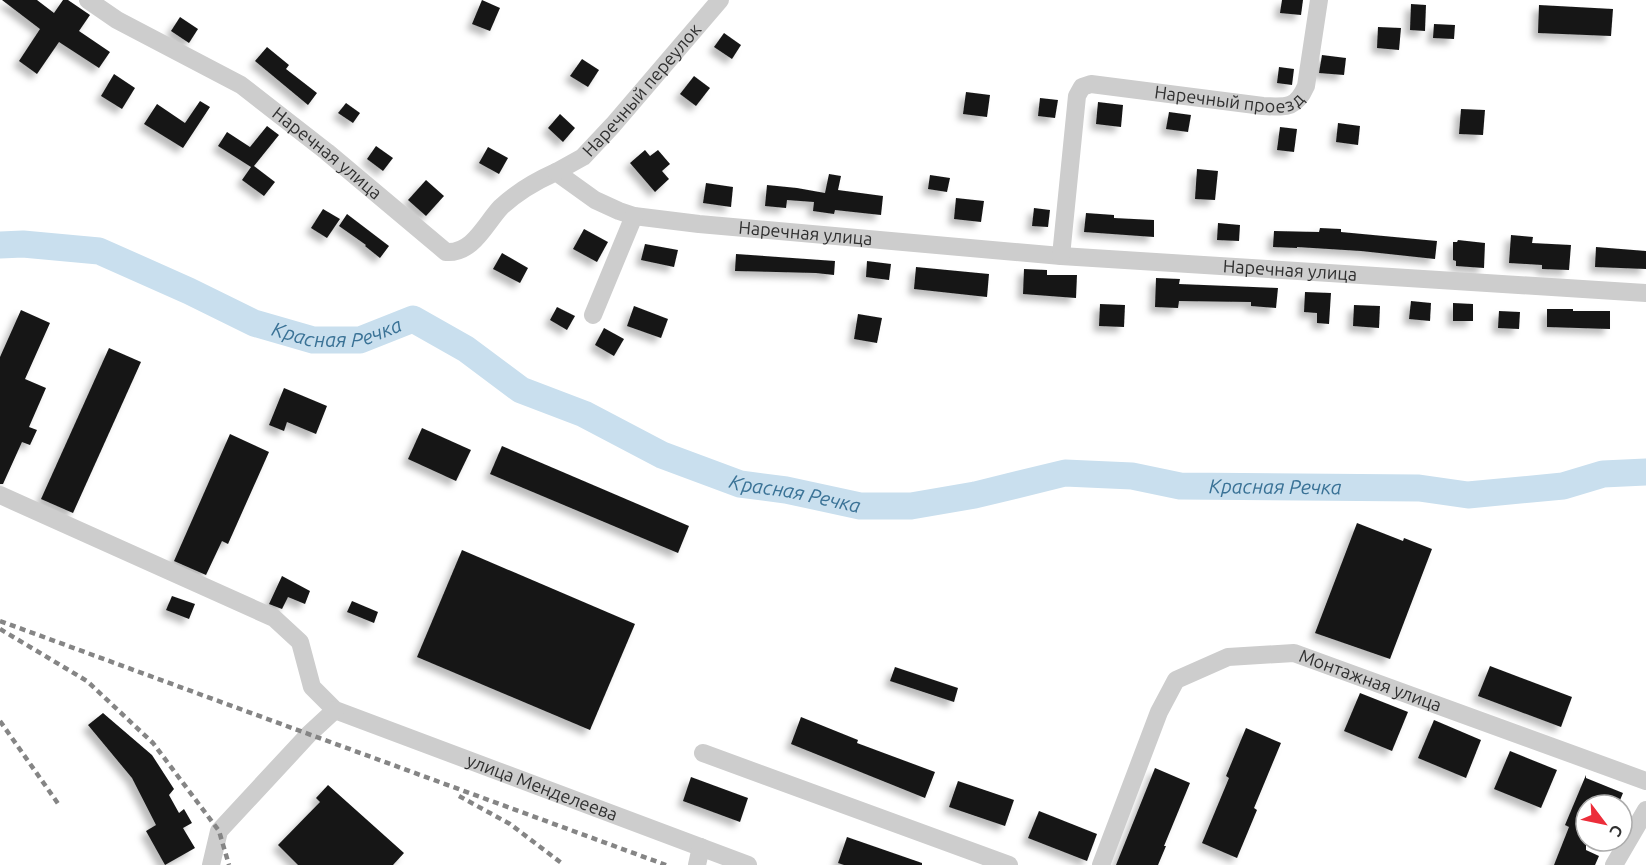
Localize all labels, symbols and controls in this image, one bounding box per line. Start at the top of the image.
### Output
street label: Наречный переулок [578,19,705,160]
street label: Наречный проезд [1153,81,1308,116]
street label: Наречная улица [269,102,386,203]
street label: Наречная улица [738,217,873,248]
street label: Наречная улица [1222,255,1358,284]
water label: Красная Речка [269,313,405,351]
water label: Красная Речка [726,469,863,517]
water label: Красная Речка [1209,474,1342,498]
street label: Монтажная улица [1297,645,1445,715]
street label: улица Менделеева [464,749,621,824]
north arrow [1574,793,1634,853]
text: С [1606,822,1627,840]

